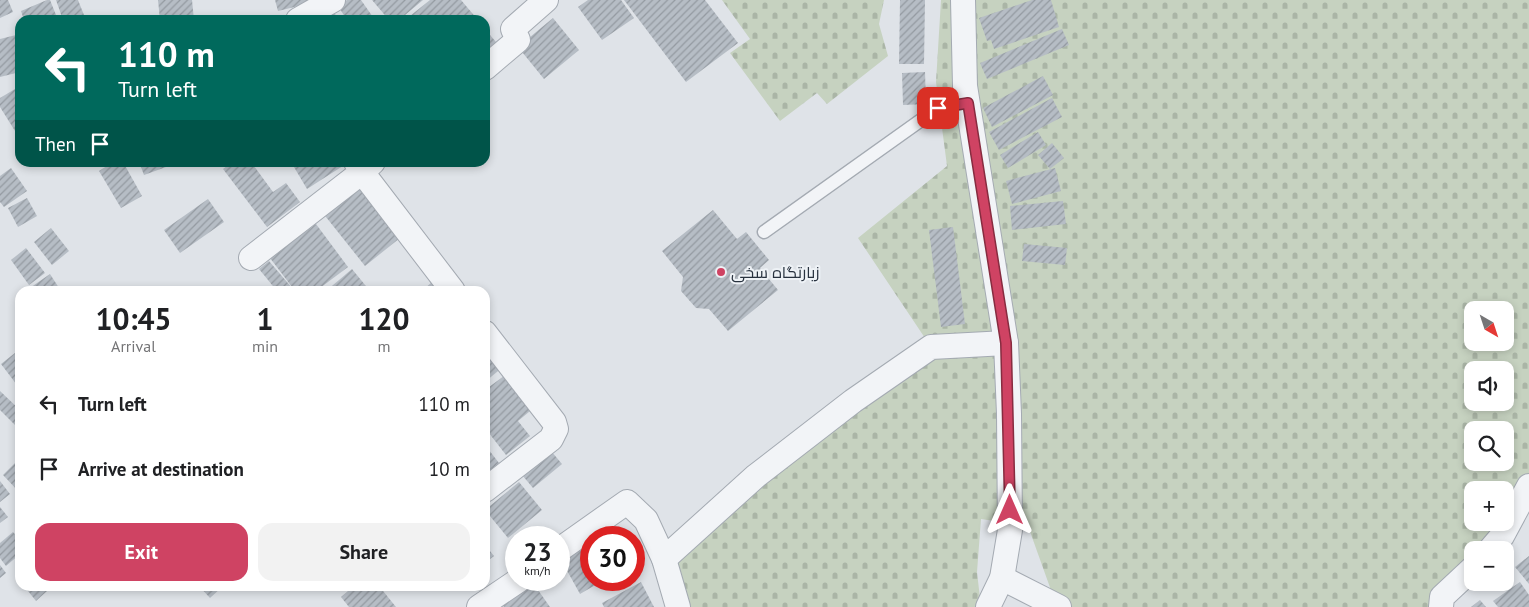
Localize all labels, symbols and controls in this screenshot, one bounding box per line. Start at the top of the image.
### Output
text: 110 m [118,31,215,77]
icon: left [35,35,100,100]
text: Turn left [118,75,197,103]
pin [917,87,959,129]
icon: arrive [924,94,952,122]
icon: arrive [86,130,114,158]
text: Then [35,132,76,156]
place label: زیارتگاه سخی [731,262,819,283]
marker: زیارتگاه سخی [715,266,727,278]
text: 10:45 [95,299,172,338]
text: 1 [257,299,274,338]
text: 120 [358,299,410,338]
north arrow [1464,301,1514,351]
map controls [1464,301,1514,591]
text: Arrival [111,336,156,356]
text: min [252,336,278,356]
text: m [378,336,391,356]
button: sound [1464,361,1514,411]
icon: left [35,390,63,418]
text: Turn left [78,392,147,416]
text: 110 m [418,392,470,416]
button: search [1464,421,1514,471]
icon: arrive [35,455,63,483]
text: Arrive at destination [78,457,244,481]
text: 10 m [429,457,470,481]
button: + [1464,481,1514,531]
position arrow [983,483,1035,535]
button: Exit [35,523,248,581]
button: Share [258,523,470,581]
speed limit sign: 30 [580,526,645,591]
text: 23 [523,536,552,568]
button: − [1464,541,1514,591]
text: km/h [524,563,551,578]

